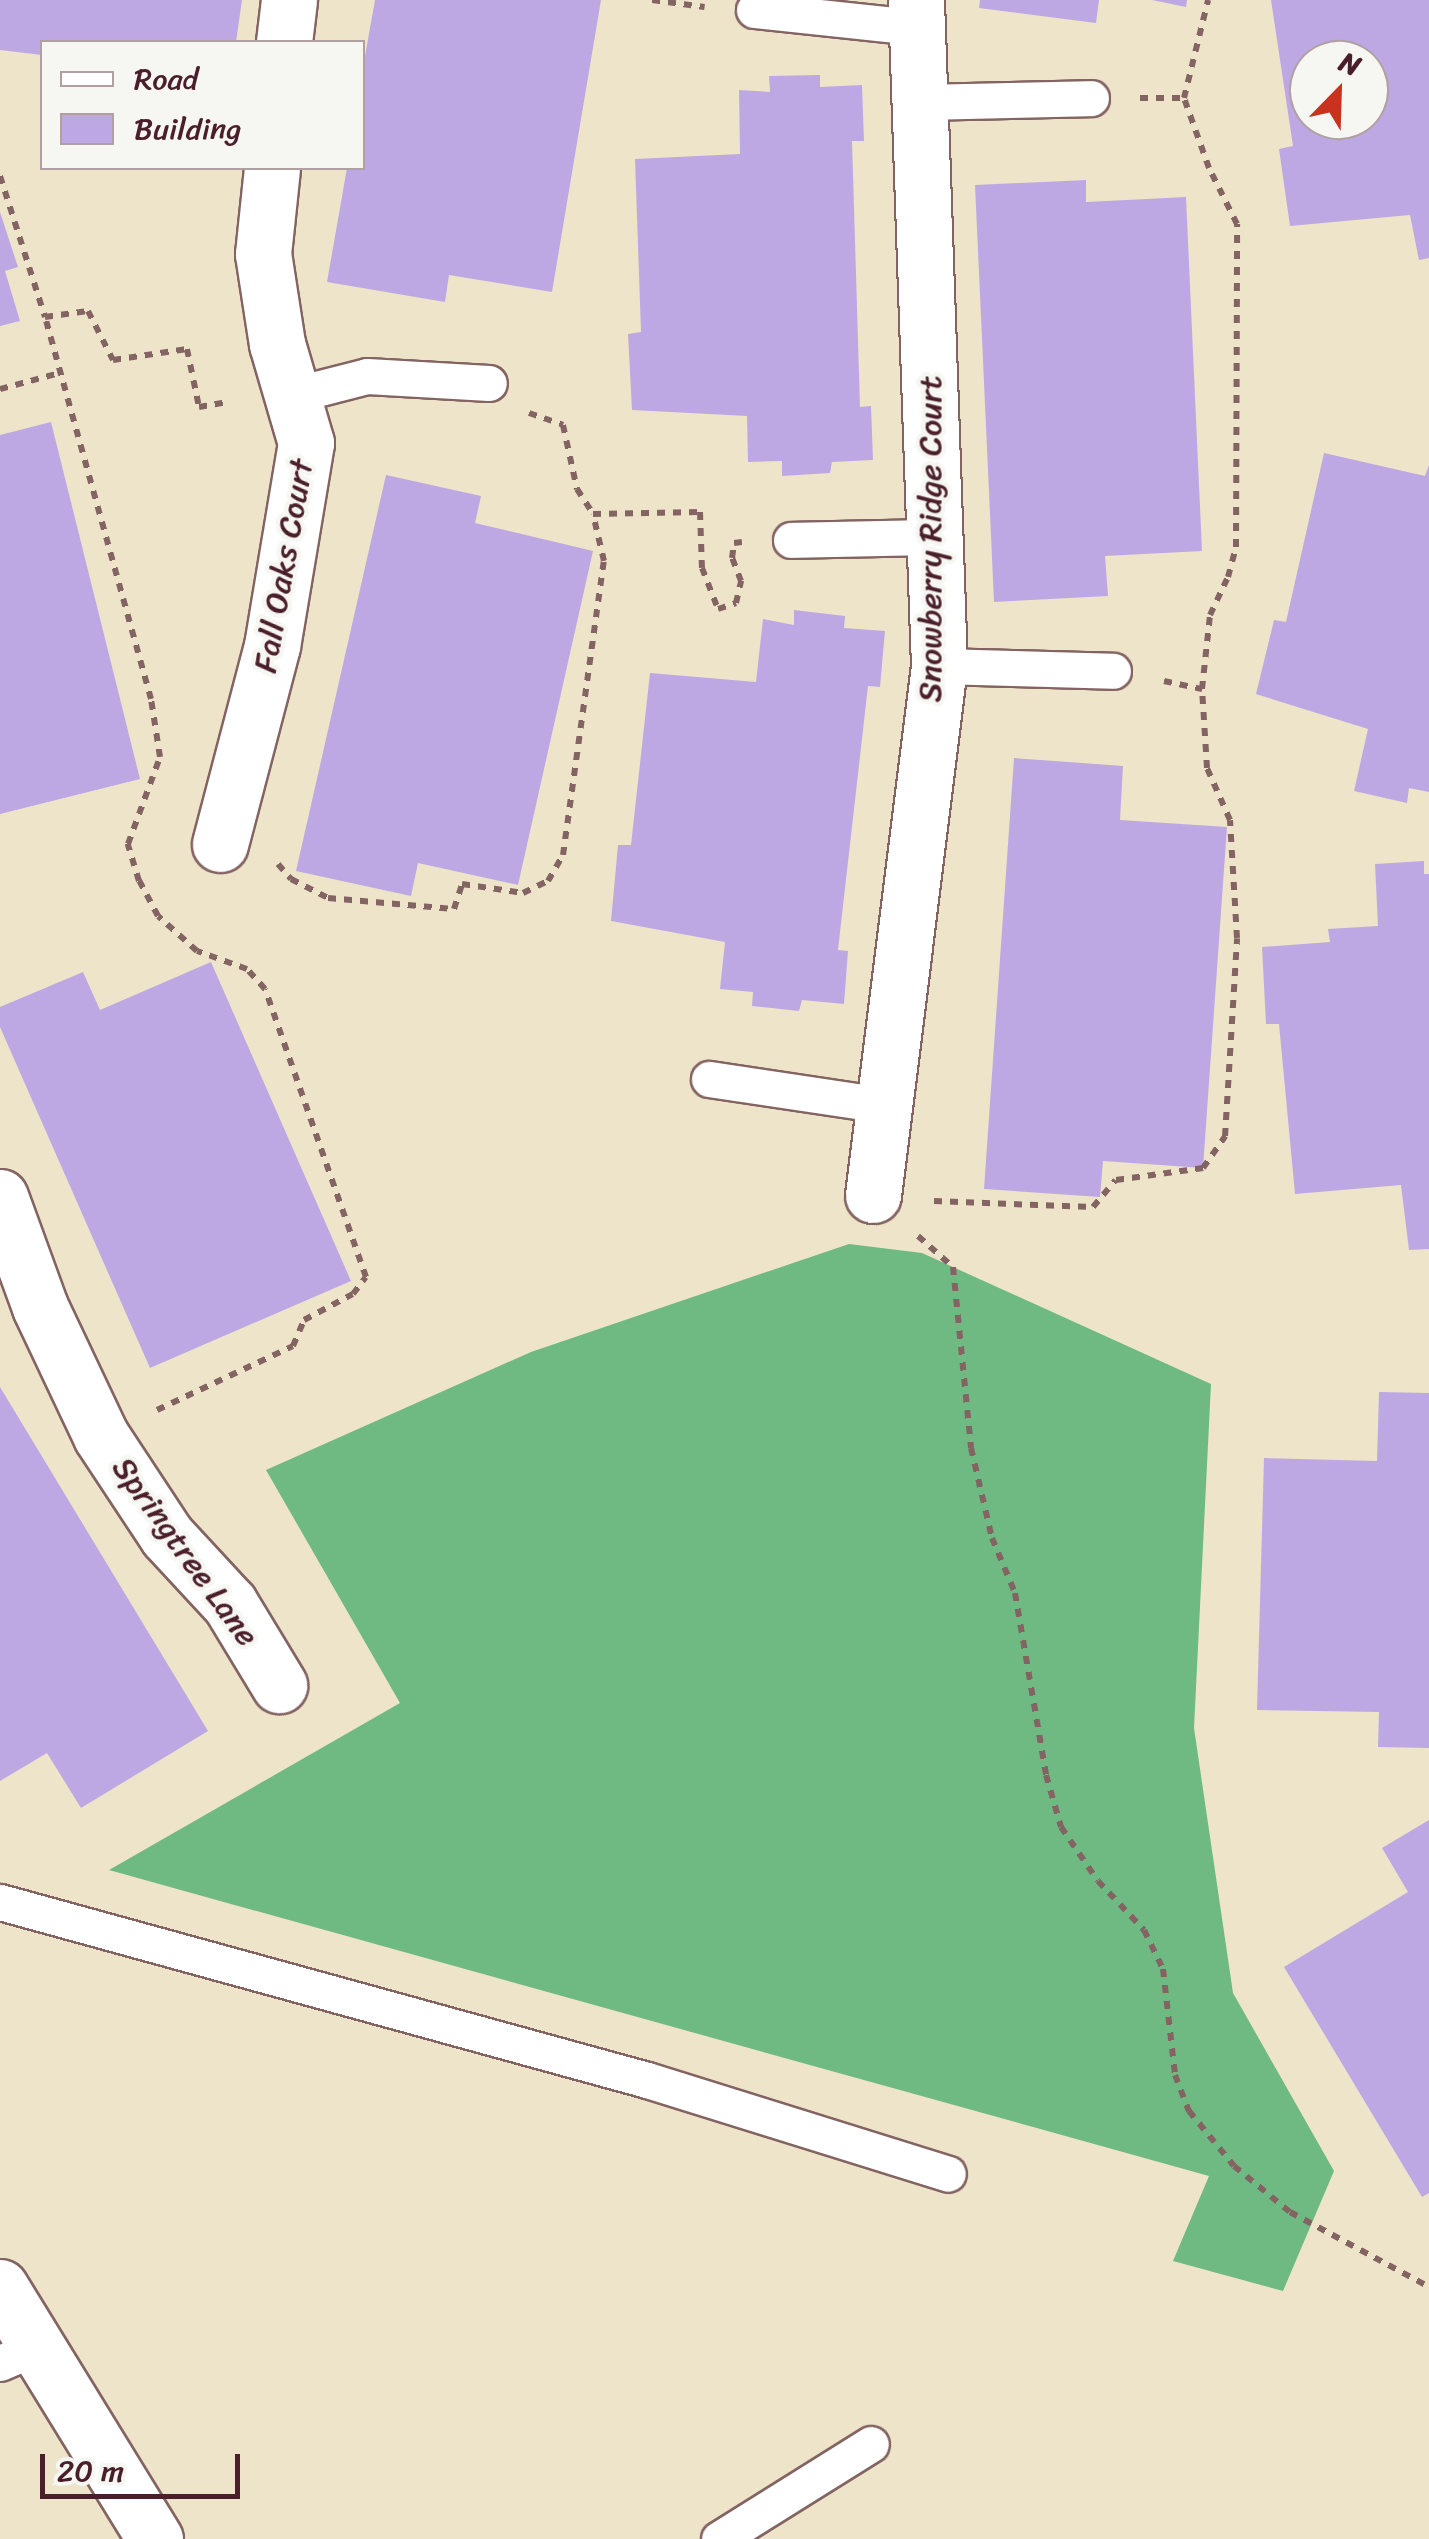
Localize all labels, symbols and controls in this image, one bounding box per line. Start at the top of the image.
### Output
text: N [1332,37,1369,90]
legend [40,40,365,170]
north arrow [1289,40,1389,140]
text: Road [134,52,198,106]
text: Building [134,102,241,156]
street label: Snowberry Ridge Court [912,376,950,702]
street label: Fall Oaks Court [246,456,322,676]
street label: Springtree Lane [104,1450,266,1654]
scale bar [45,2434,245,2496]
text: 20 m [57,2444,124,2498]

